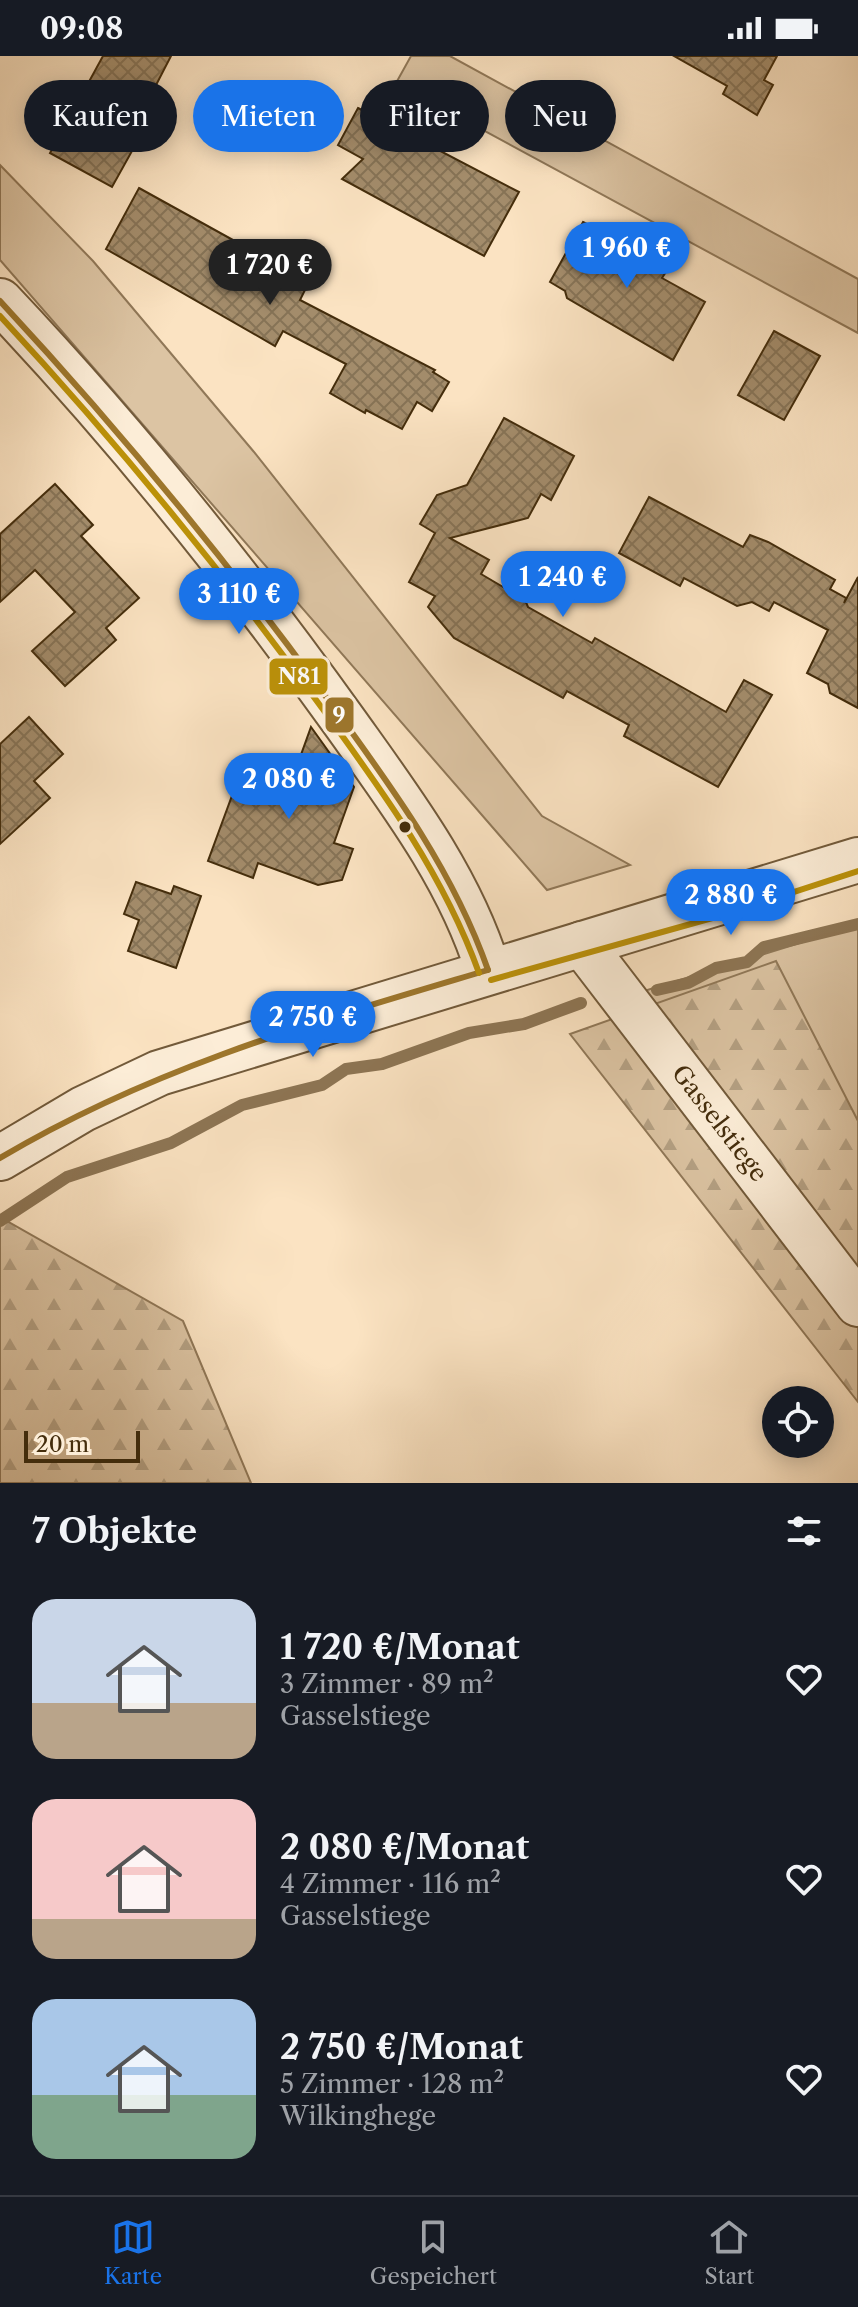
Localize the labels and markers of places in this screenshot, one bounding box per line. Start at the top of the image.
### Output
pin: 1 960 € [553,222,701,290]
pin: 1 720 € [196,239,344,307]
pin: 1 240 € [489,551,637,619]
pin: 3 110 € [165,568,313,636]
pin: 2 080 € [215,753,363,821]
unlabelled marker [397,819,413,835]
pin: 2 880 € [657,869,805,937]
pin: 2 750 € [239,991,387,1059]

